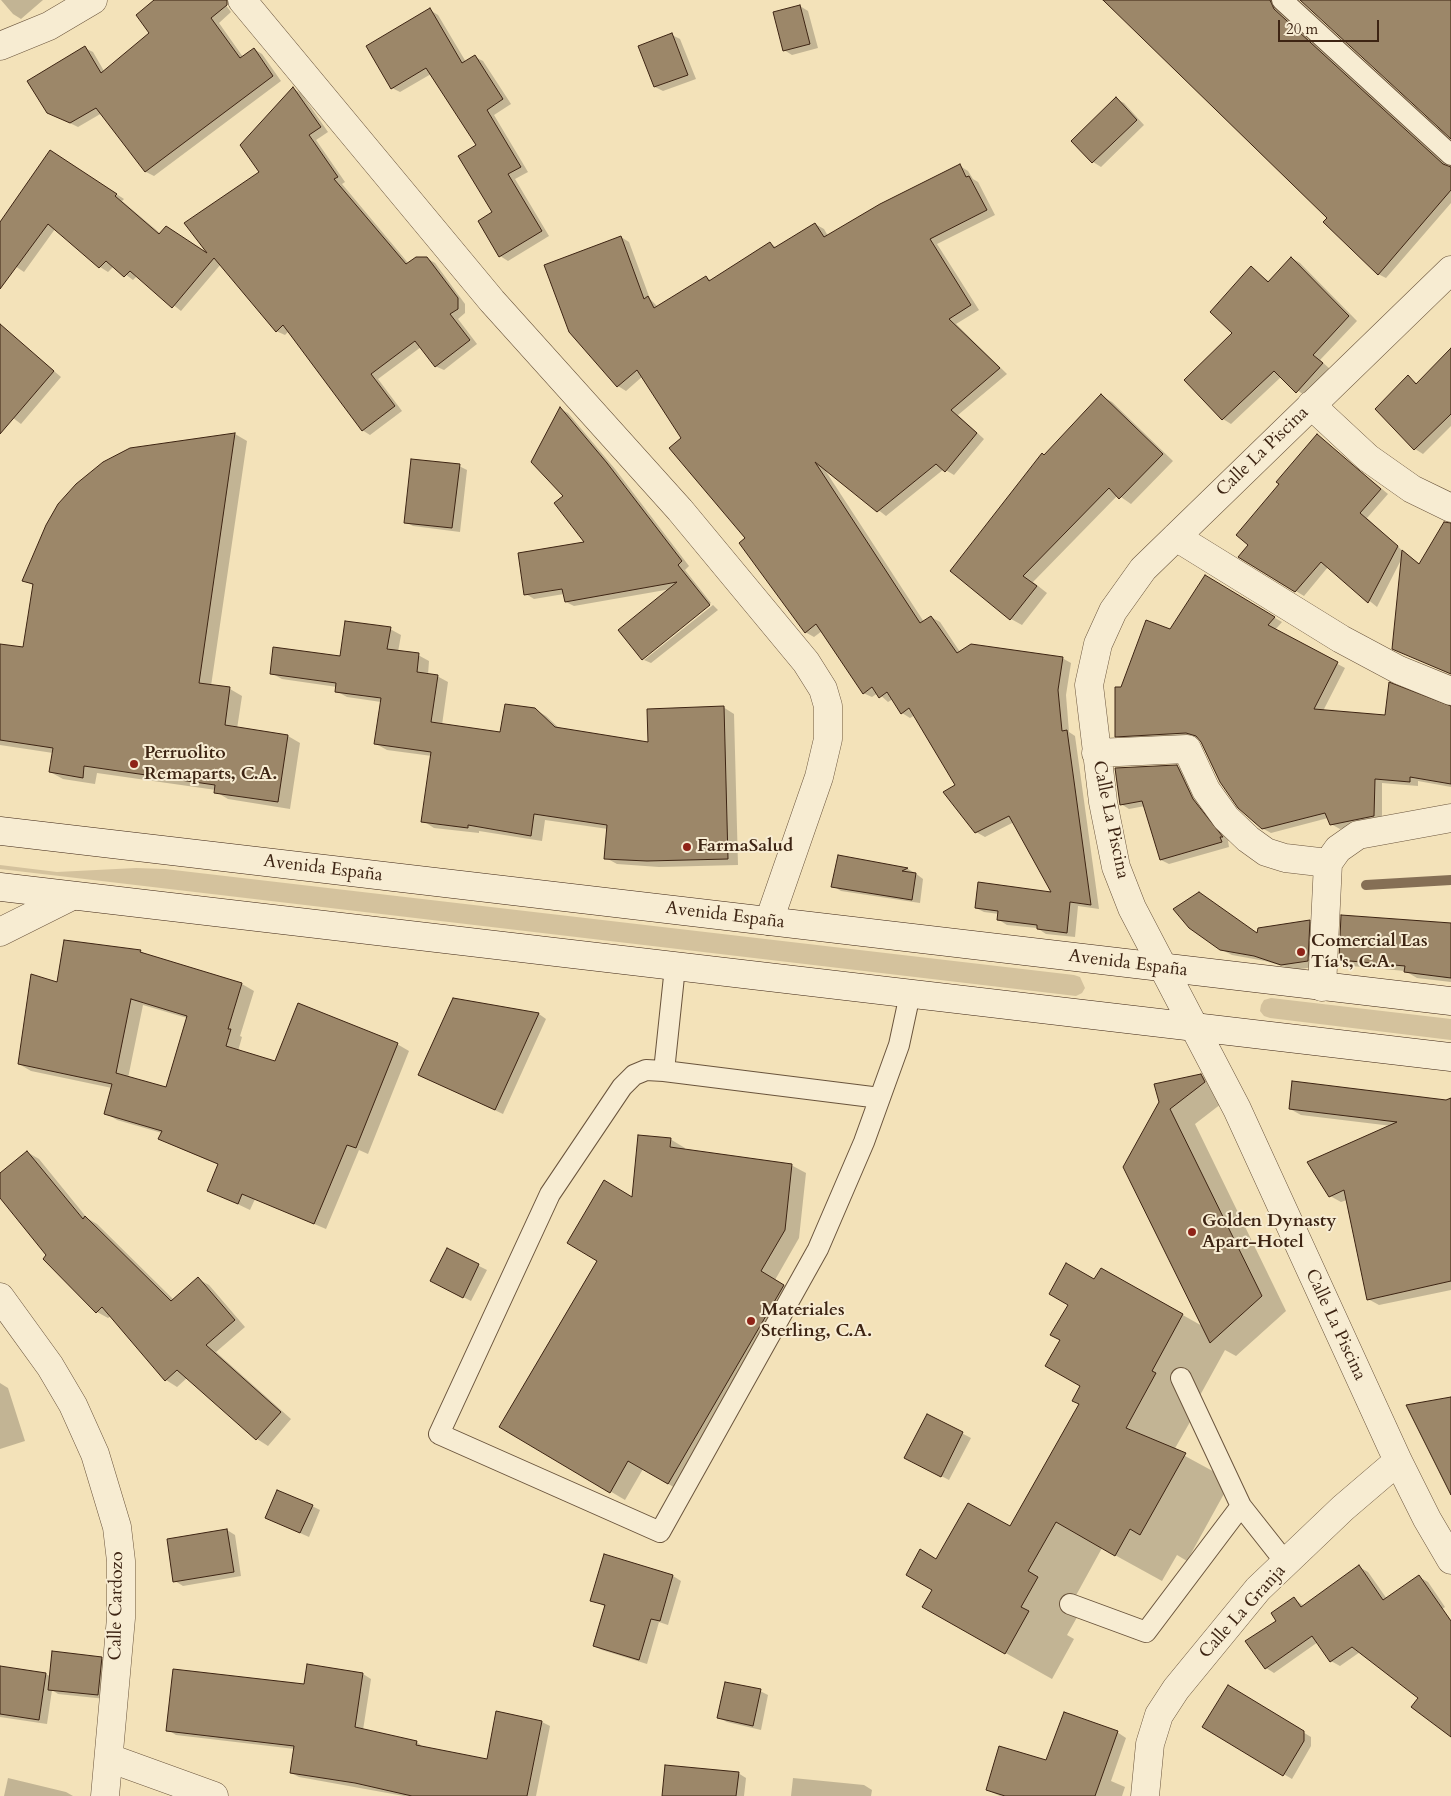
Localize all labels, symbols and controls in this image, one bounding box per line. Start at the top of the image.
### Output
scale bar [1281,10,1382,42]
text: 20 m [1286,19,1318,39]
street label: Calle La Piscina [1212,402,1314,502]
place label: Perruolito Remaparts, C.A. [144,743,277,786]
marker: Perruolito Remaparts, C.A. [128,758,140,770]
street label: Calle La Piscina [1087,759,1133,881]
place label: FarmaSalud [697,836,793,858]
marker: FarmaSalud [681,841,693,853]
street label: Avenida España [262,851,384,887]
street label: Avenida España [664,898,786,934]
place label: Comercial Las Tía's, C.A. [1311,931,1428,974]
street label: Avenida España [1067,946,1189,982]
marker: Comercial Las Tía's, C.A. [1295,946,1307,958]
place label: Golden Dynasty Apart-Hotel [1202,1211,1336,1254]
marker: Golden Dynasty Apart-Hotel [1186,1226,1198,1238]
street label: Calle La Piscina [1300,1266,1370,1384]
place label: Materiales Sterling, C.A. [761,1300,872,1342]
marker: Materiales Sterling, C.A. [745,1315,757,1327]
street label: Calle Cardozo [105,1551,129,1661]
street label: Calle La Granja [1195,1561,1291,1663]

